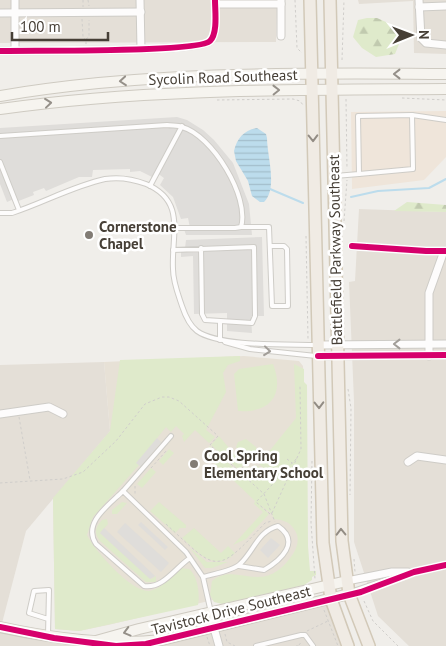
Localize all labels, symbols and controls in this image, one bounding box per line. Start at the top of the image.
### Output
scale bar [12,10,109,42]
north arrow [386,10,436,60]
text: 100 m [20,17,61,36]
text: N [415,30,433,40]
street label: Sycolin Road Southeast [148,65,298,89]
one-way arrow [393,69,401,79]
one-way arrow [119,76,127,87]
one-way arrow [272,84,280,95]
one-way arrow [45,98,53,109]
one-way arrow [308,134,319,142]
street label: Battlefield Parkway Southeast [324,154,346,346]
place label: Cornerstone Chapel [99,217,177,253]
marker: Cornerstone Chapel [83,229,95,241]
one-way arrow [393,339,401,349]
one-way arrow [264,345,272,356]
one-way arrow [314,401,325,409]
place label: Cool Spring Elementary School [204,446,324,482]
marker: Cool Spring Elementary School [188,458,200,470]
one-way arrow [336,528,347,536]
street label: Tavistock Drive Southeast [149,581,313,639]
one-way arrow [124,626,132,636]

